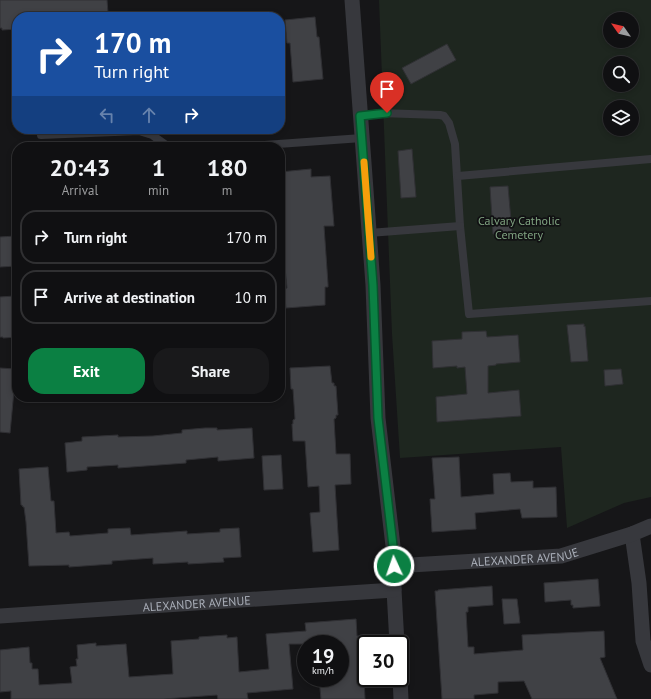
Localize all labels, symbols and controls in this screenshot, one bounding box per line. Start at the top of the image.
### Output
north arrow [603,12,639,48]
map controls [603,12,639,136]
text: 170 m [94,24,171,61]
icon: right [28,28,80,80]
button: search [603,56,639,92]
text: Turn right [94,60,169,83]
pin [370,72,404,113]
icon: arrive [376,78,398,100]
button: layers [603,100,639,136]
icon: left [96,104,118,126]
icon: ahead [138,104,160,126]
icon: right [180,104,202,126]
text: 20:43 [50,152,110,183]
text: 1 [152,152,165,183]
text: 180 [207,152,247,183]
text: Arrival [62,182,98,199]
text: min [148,182,169,199]
text: m [222,182,232,199]
park label: Calvary Catholic Cemetery [478,213,561,242]
icon: right [30,226,52,248]
text: Turn right [64,228,127,247]
text: 170 m [226,228,267,247]
icon: arrive [30,286,52,308]
text: Arrive at destination [64,288,195,307]
text: 10 m [234,288,267,307]
button: Exit [28,348,145,394]
button: Share [153,348,269,394]
street label: ALEXANDER AVENUE [470,544,580,569]
position arrow [373,545,415,587]
street label: ALEXANDER AVENUE [142,592,251,614]
speed limit sign: 30 [357,635,409,687]
text: 19 [312,643,334,669]
text: km/h [312,664,334,677]

